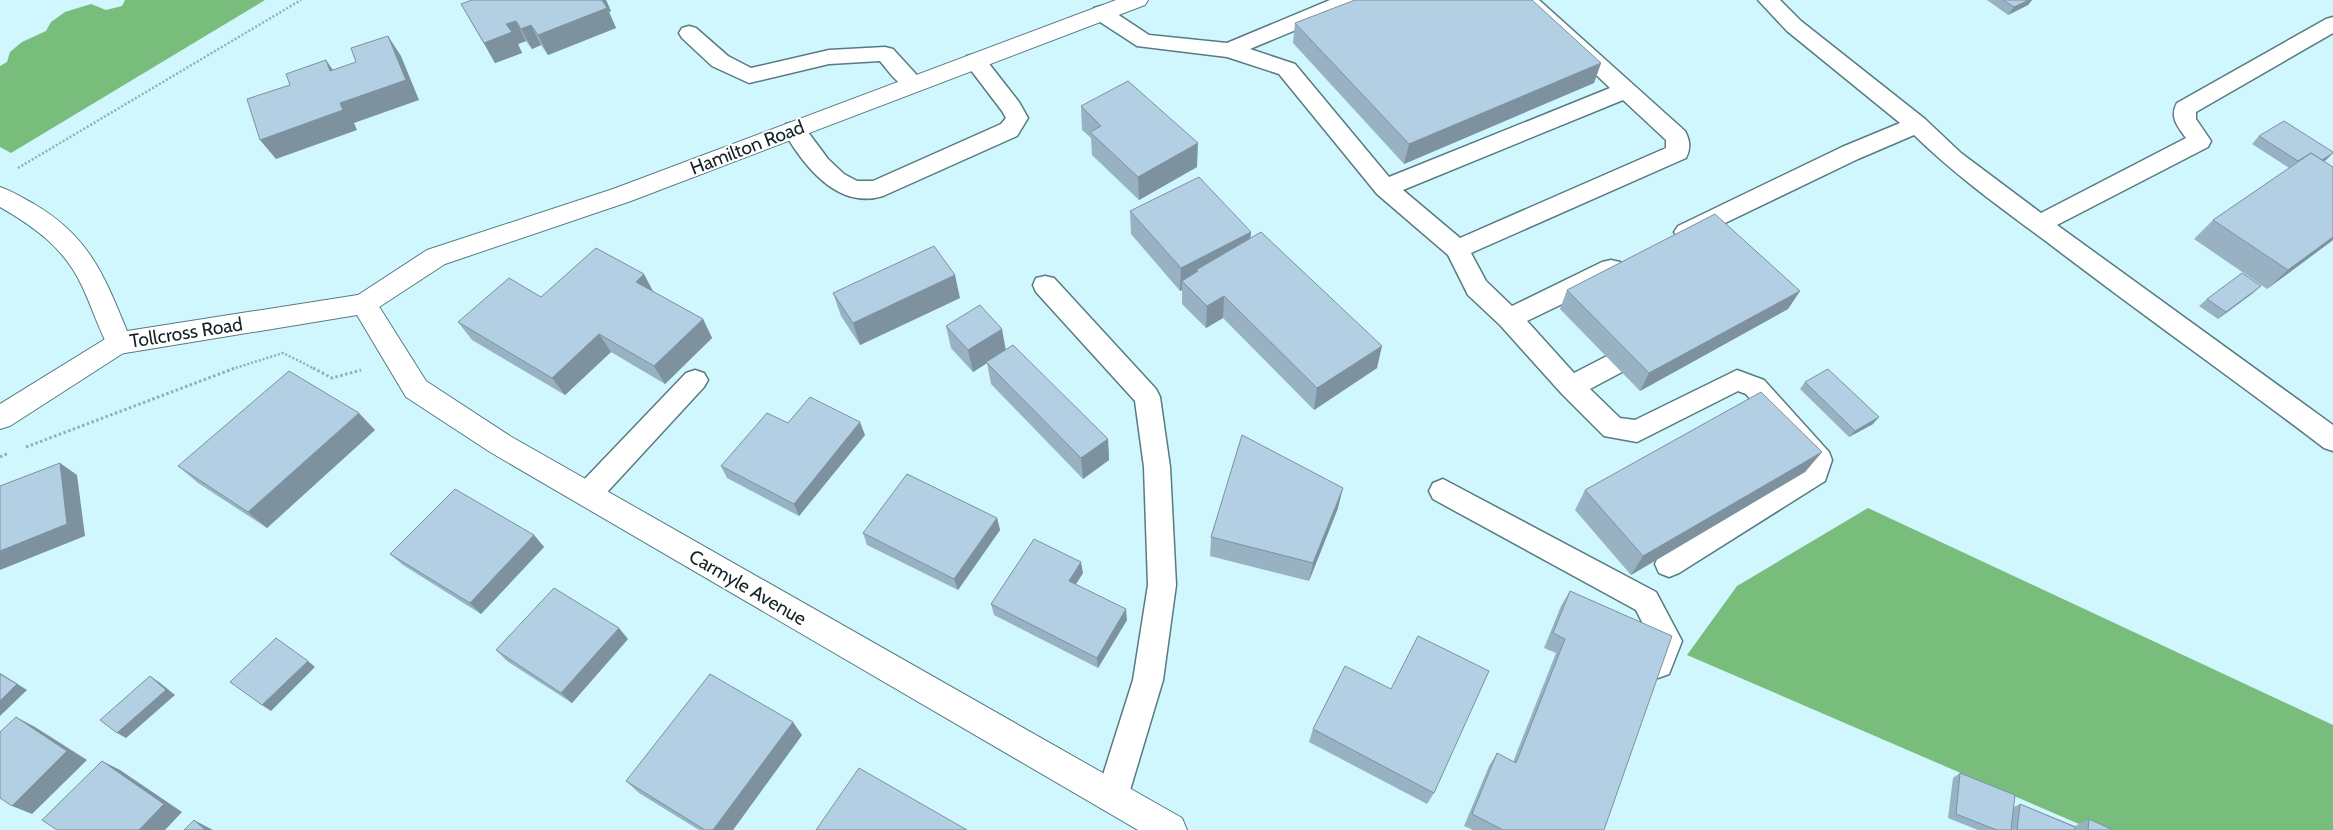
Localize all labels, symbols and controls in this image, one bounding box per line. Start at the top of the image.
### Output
street label: Hamilton Road [687,115,807,180]
street label: Tollcross Road [128,312,244,353]
street label: Carmyle Avenue [685,545,811,630]

